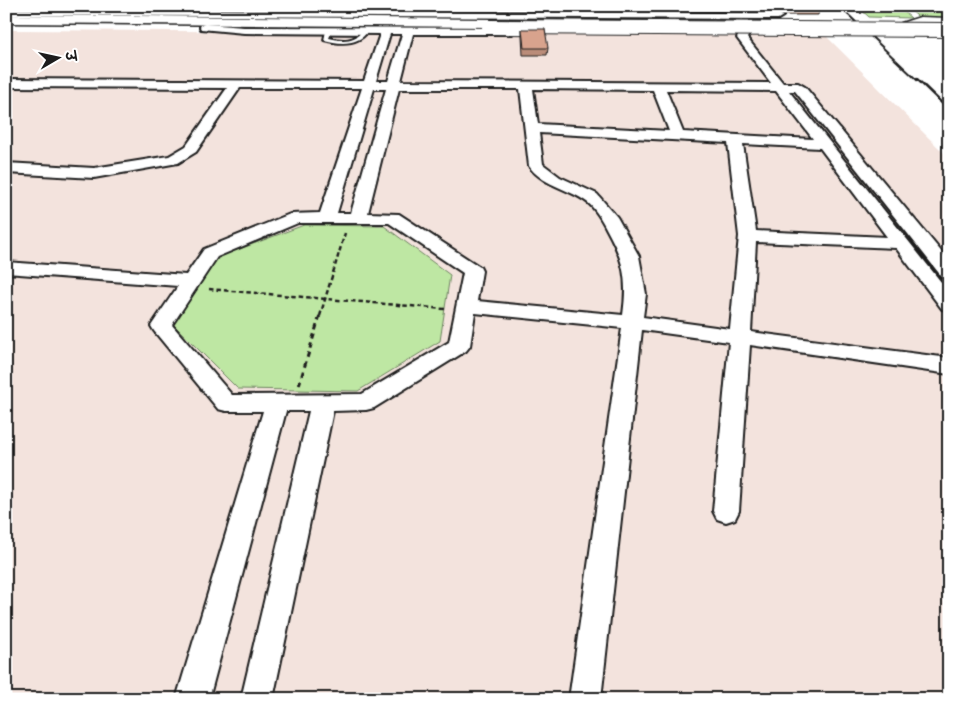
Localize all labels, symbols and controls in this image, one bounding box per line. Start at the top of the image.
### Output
north arrow [32,32,82,82]
text: उ [61,48,82,64]

